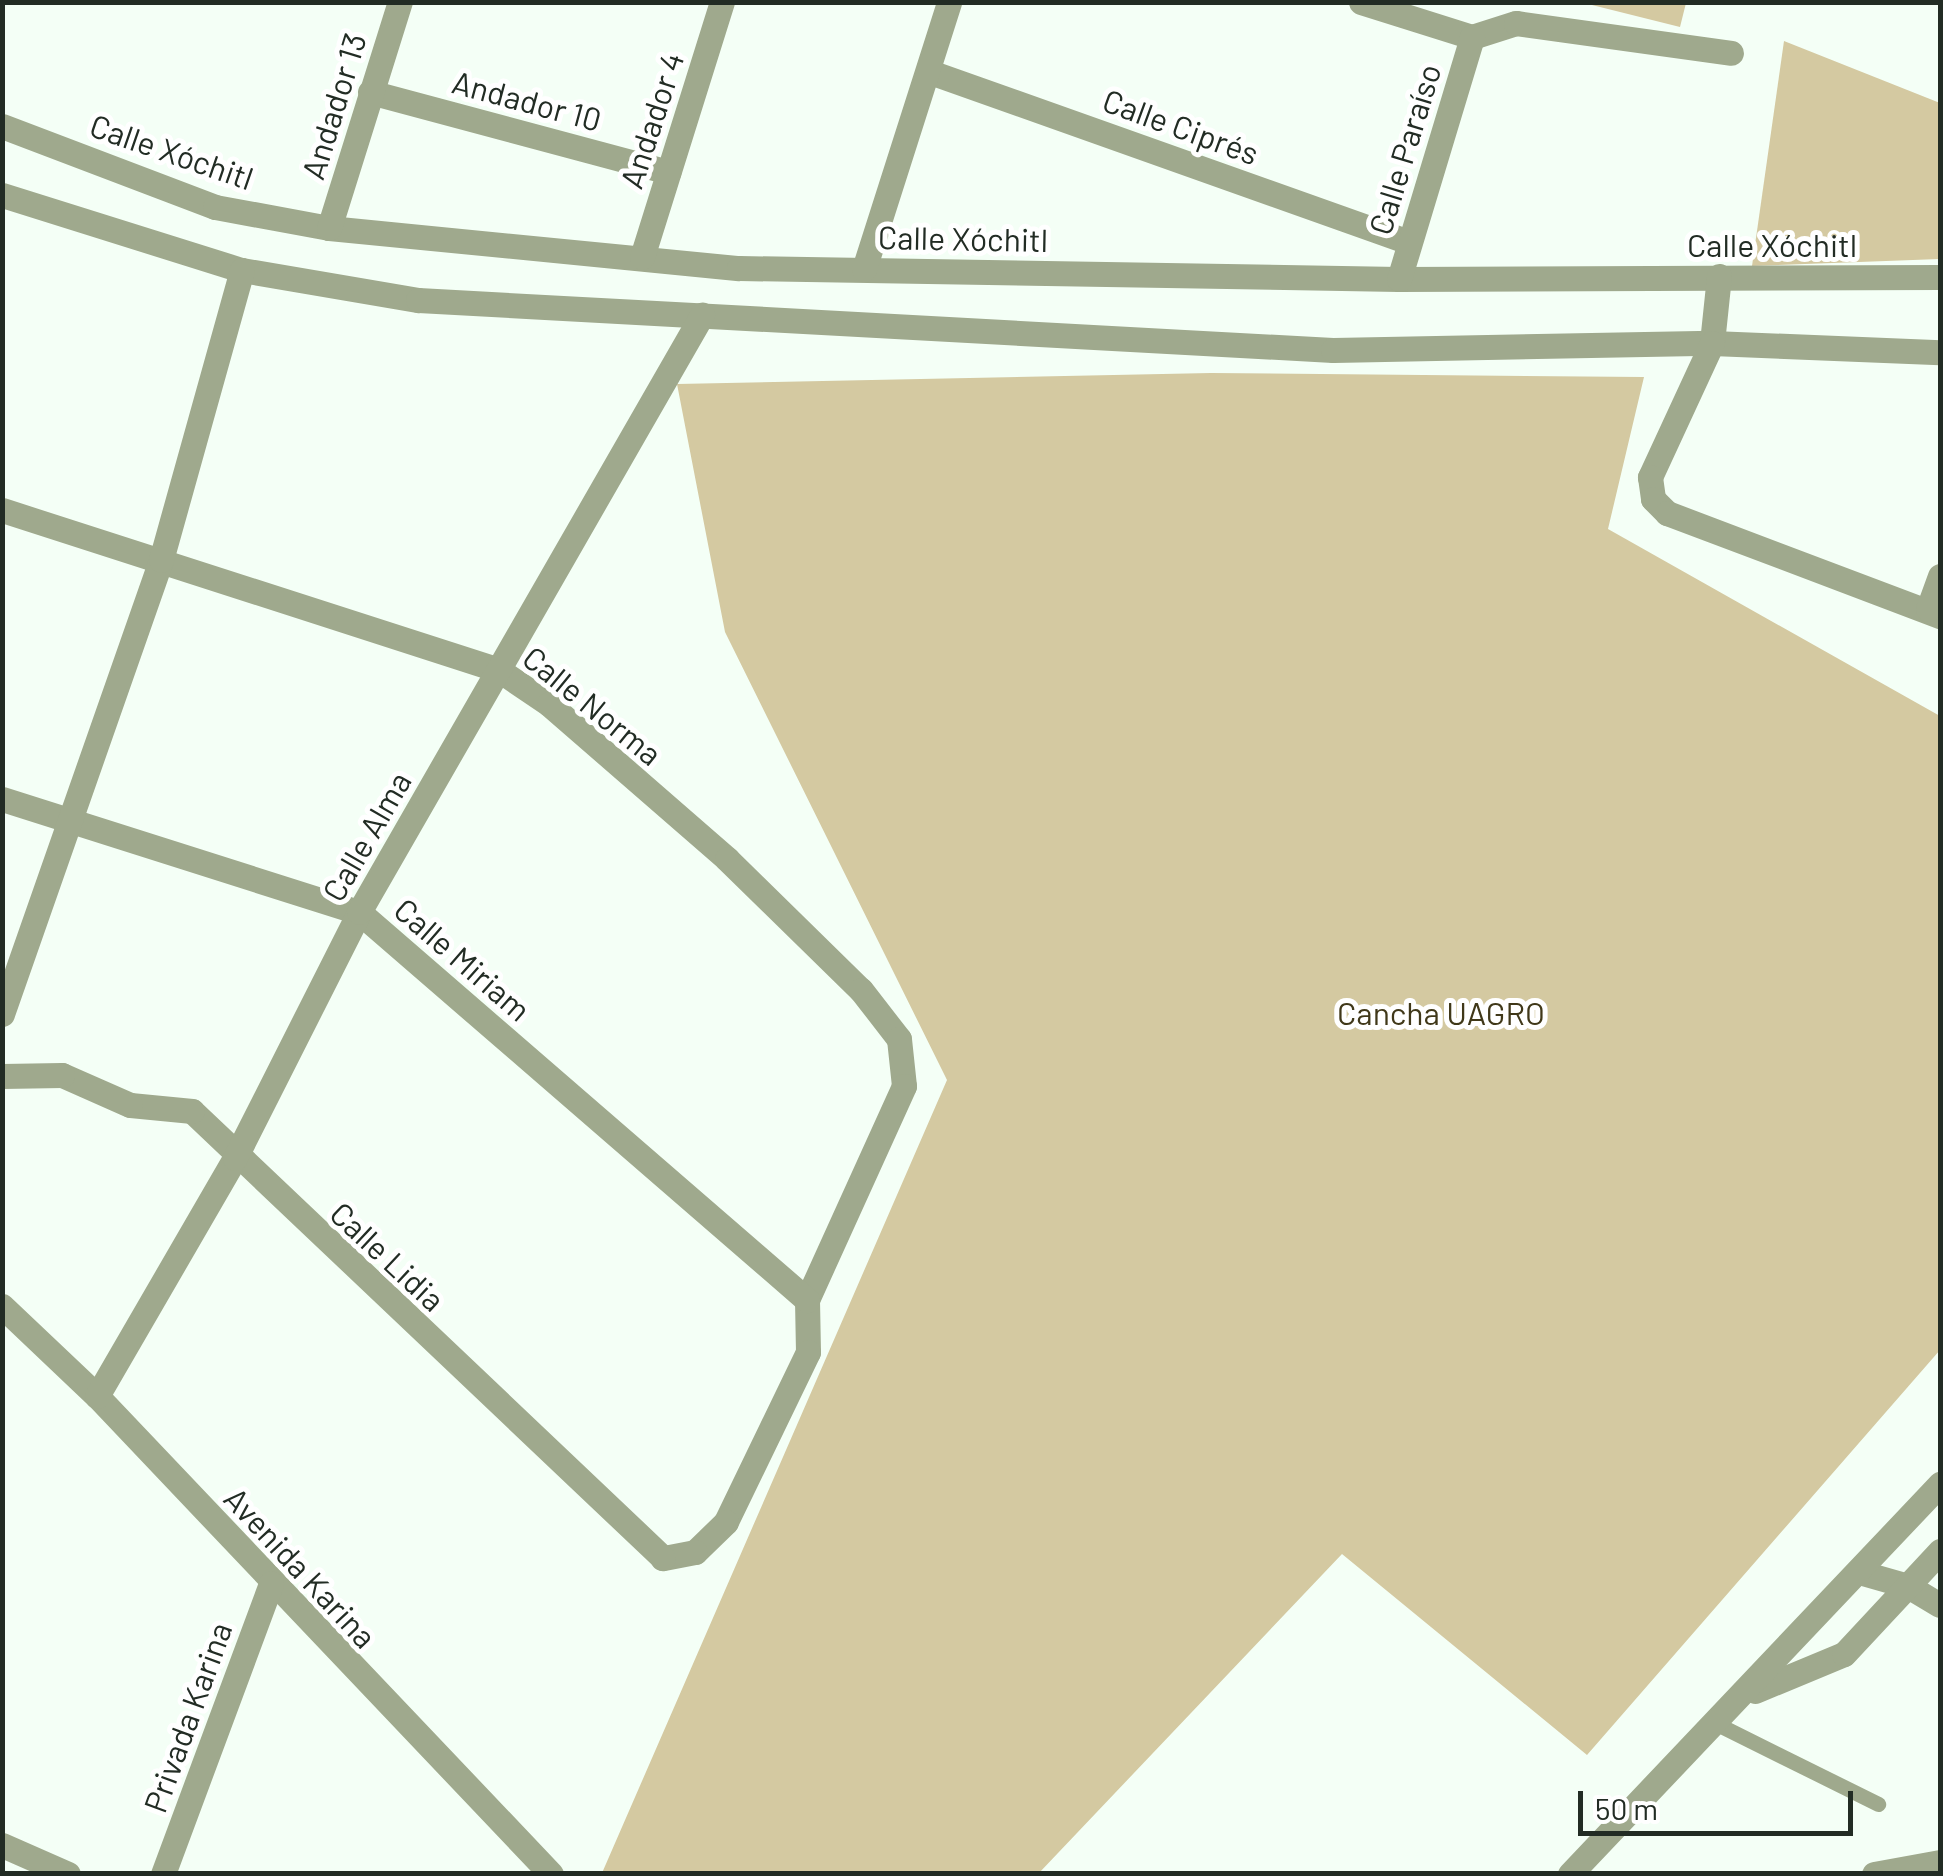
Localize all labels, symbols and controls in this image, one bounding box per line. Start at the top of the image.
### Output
street label: Andador 13 [293,28,373,184]
street label: Andador 4 [611,47,691,193]
street label: Calle Paraíso [1360,59,1448,239]
street label: Andador 10 [448,62,606,138]
street label: Calle Ciprés [1098,80,1264,172]
street label: Calle Xóchitl [85,105,259,197]
street label: Calle Xóchitl [878,217,1048,259]
street label: Calle Xóchitl [1687,225,1857,263]
street label: Calle Norma [516,637,670,773]
street label: Calle Alma [314,764,418,908]
street label: Calle Miriam [387,890,539,1028]
park label: Cancha UAGRO [1337,993,1545,1031]
street label: Calle Lidia [323,1194,453,1318]
street label: Avenida Karina [217,1479,385,1655]
street label: Privada Karina [135,1617,239,1817]
scale bar [1583,1771,1858,1833]
text: 50 m [1595,1790,1658,1826]

